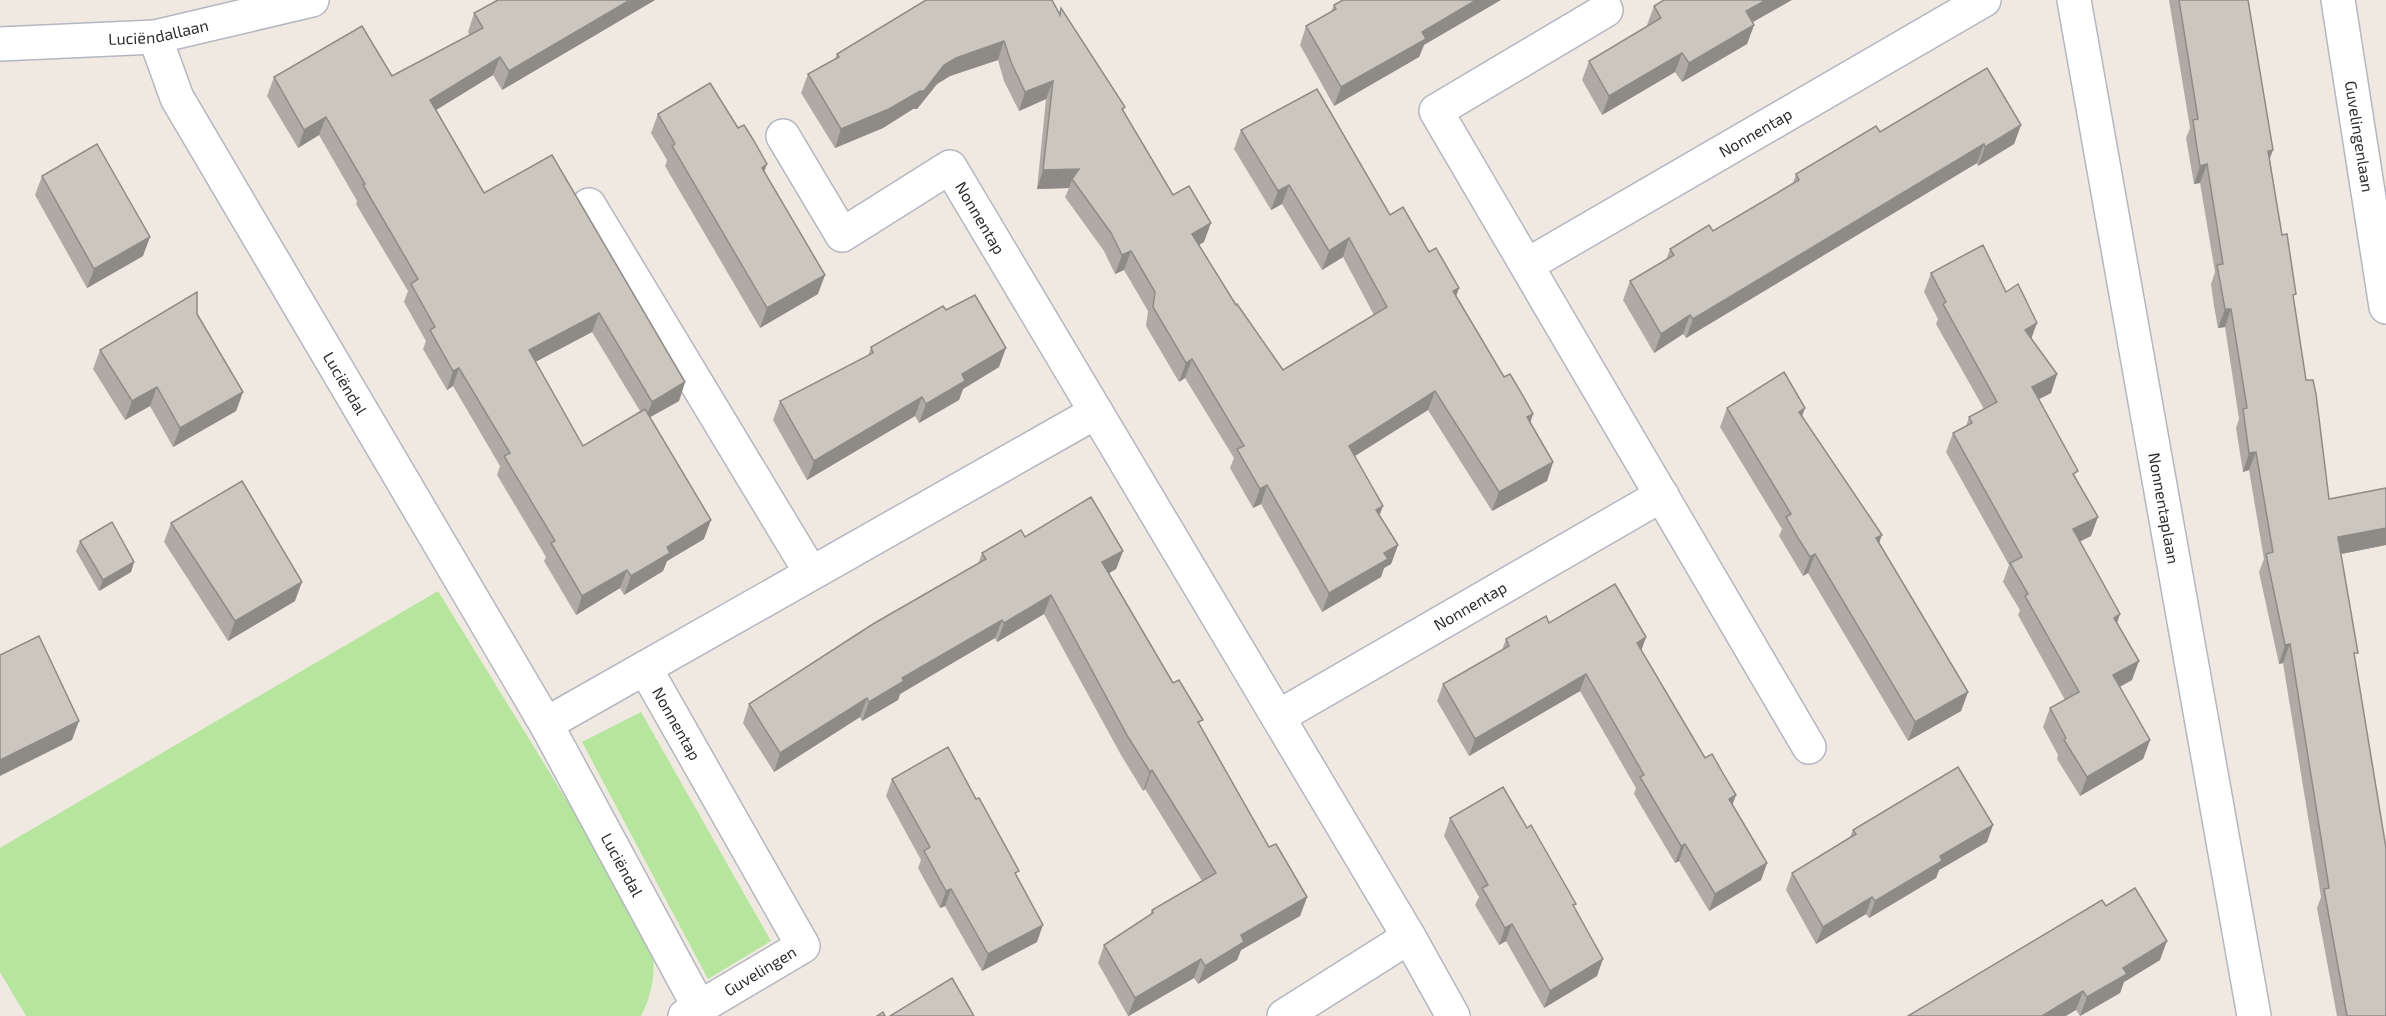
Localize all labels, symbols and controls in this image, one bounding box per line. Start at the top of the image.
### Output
street label: Luciëndallaan [108,15,210,48]
street label: Guvelingenlaan [2342,79,2378,193]
street label: Nonnentap [1715,104,1795,161]
street label: Nonnentap [952,178,1010,257]
street label: Luciëndal [320,348,372,418]
street label: Nonnentaplaan [2145,451,2184,565]
street label: Nonnentap [1430,577,1510,634]
street label: Nonnentap [649,683,705,763]
street label: Luciëndal [598,829,648,900]
street label: Guvelingen [720,942,799,1000]

